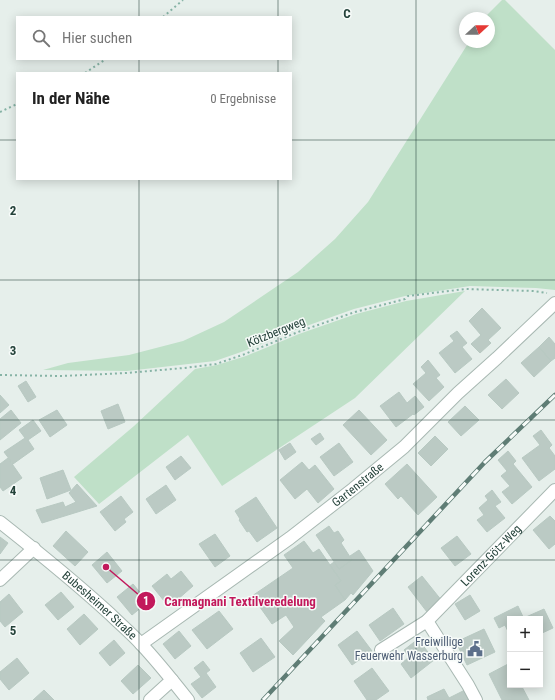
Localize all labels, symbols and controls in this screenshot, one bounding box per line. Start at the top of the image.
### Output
text: C [343,6,351,21]
north arrow [459,12,495,48]
search box [16,16,292,60]
icon: search [30,27,52,49]
text: Hier suchen [62,29,132,47]
text: In der Nähe [32,88,110,108]
text: 0 Ergebnisse [210,91,276,106]
text: 2 [10,203,17,218]
street label: Kötzbergweg [245,314,307,350]
text: 3 [10,343,16,358]
street label: Gartenstraße [329,460,387,510]
text: 4 [10,483,17,498]
street label: Lorenz-Götz-Weg [458,522,524,589]
street label: Bubesheimer Straße [59,568,140,643]
callout: Carmagnani Textilveredelung [136,589,324,614]
text: 1 [143,594,149,608]
text: Carmagnani Textilveredelung [164,594,316,609]
map controls [507,616,543,688]
button: + [507,616,543,652]
text: 5 [10,623,17,638]
place label: Freiwillige Feuerwehr Wasserburg [355,635,463,663]
public building icon: Freiwillige Feuerwehr Wasserburg [466,640,484,658]
button: − [507,652,543,688]

